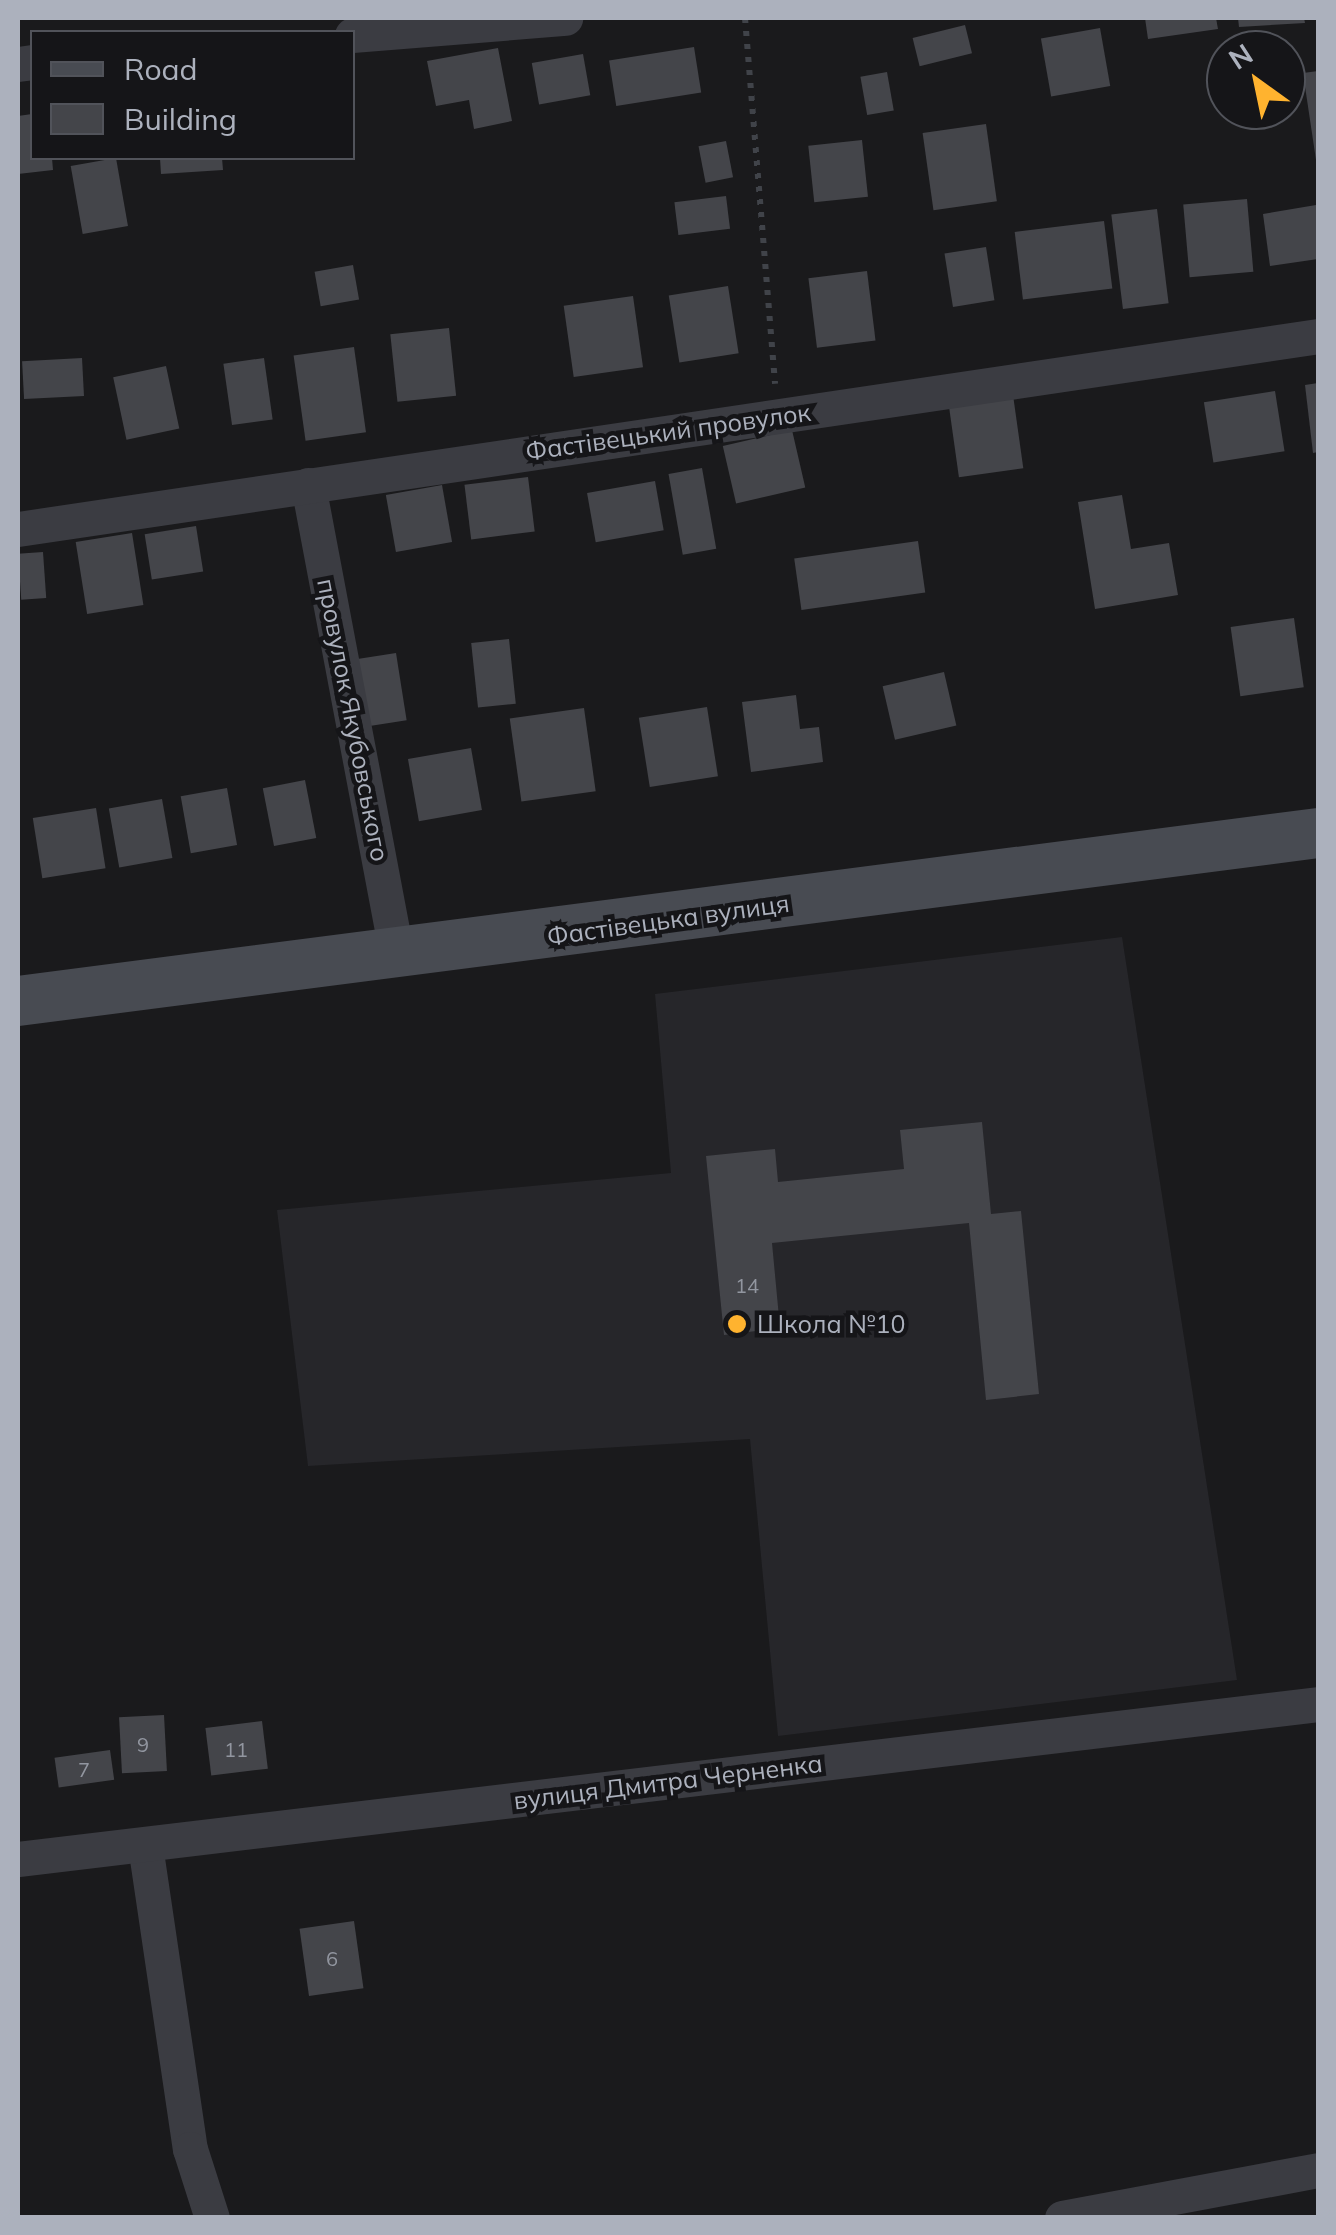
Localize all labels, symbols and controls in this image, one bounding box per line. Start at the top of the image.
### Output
legend [30,30,355,160]
north arrow [1206,30,1306,130]
text: N [1222,36,1259,77]
text: Road [124,50,198,88]
text: Building [124,100,237,138]
street label: Фастівецький провулок [523,397,813,467]
street label: провулок Якубовського [311,576,395,864]
street label: Фастівецька вулиця [545,888,791,952]
house number: 14 [735,1273,759,1297]
place label: Школа №10 [757,1309,905,1339]
marker: Школа №10 [726,1313,748,1335]
house number: 9 [137,1732,149,1756]
house number: 11 [224,1737,248,1761]
street label: вулиця Дмитра Черненка [512,1748,824,1816]
house number: 7 [78,1757,90,1781]
house number: 6 [326,1946,338,1970]

